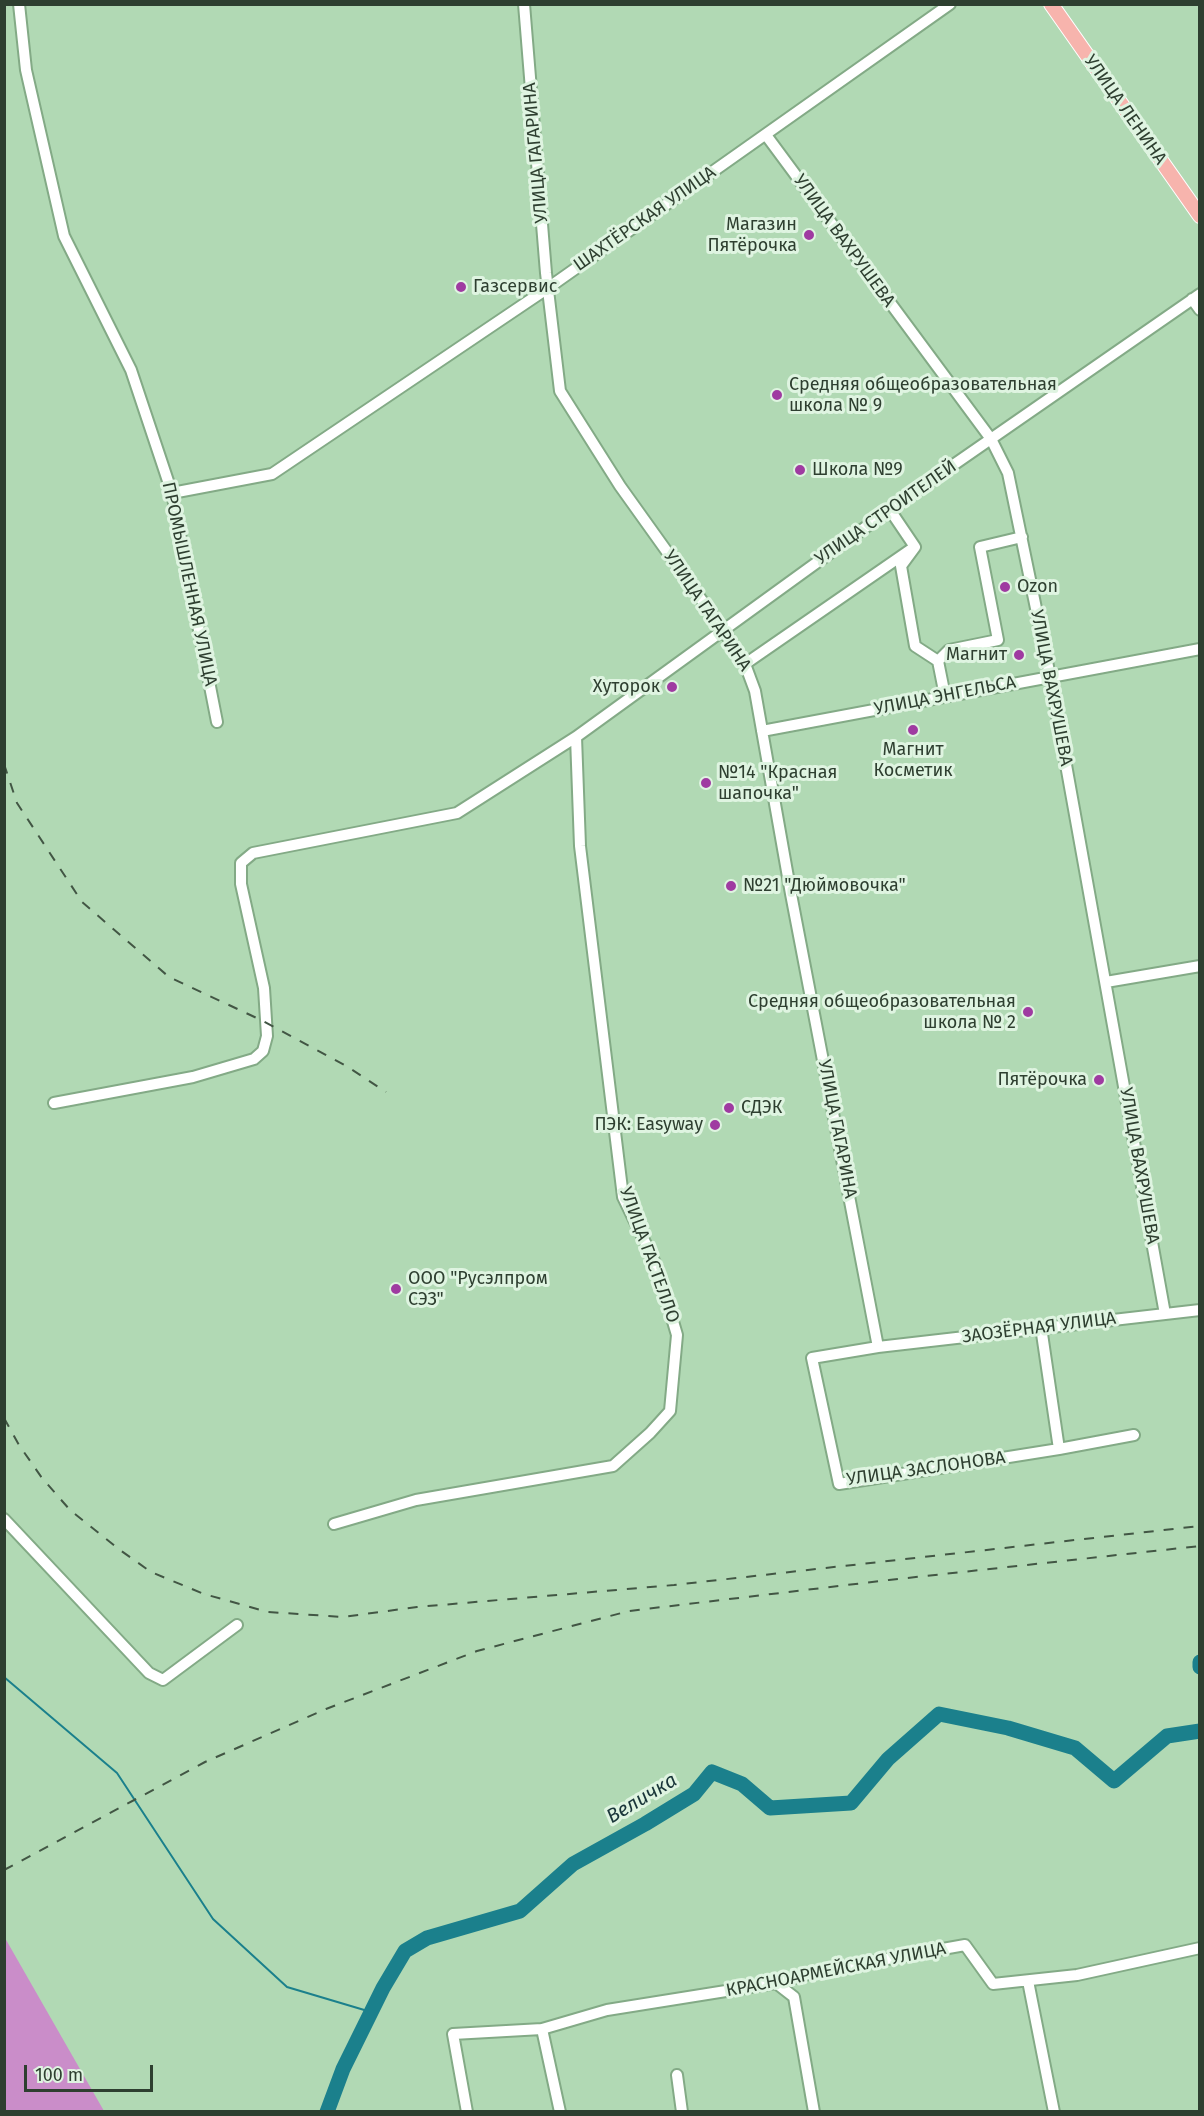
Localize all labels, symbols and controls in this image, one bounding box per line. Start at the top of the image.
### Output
street label: УЛИЦА ЛЕНИНА [1079,51,1171,169]
street label: УЛИЦА ГАГАРИНА [519,82,553,224]
street label: ШАХТЁРСКАЯ УЛИЦА [570,162,720,276]
street label: УЛИЦА ВАХРУШЕВА [789,170,899,312]
place label: Магазин Пятёрочка [707,214,797,256]
marker: Магазин Пятёрочка [802,228,816,242]
place label: Газсервис [473,276,557,298]
marker: Газсервис [454,280,468,294]
place label: Средняя общеобразовательная школа № 9 [789,374,1057,416]
marker: Средняя общеобразовательная школа № 9 [770,388,784,402]
street label: УЛИЦА СТРОИТЕЛЕЙ [811,456,961,570]
place label: Школа №9 [812,459,903,481]
marker: Школа №9 [793,463,807,477]
street label: ПРОМЫШЛЕННАЯ УЛИЦА [157,480,221,688]
street label: УЛИЦА ГАГАРИНА [659,546,755,676]
place label: Ozon [1017,576,1058,598]
marker: Ozon [998,580,1012,594]
street label: УЛИЦА ВАХРУШЕВА [1025,608,1077,768]
place label: Магнит [946,644,1007,666]
marker: Магнит [1012,648,1026,662]
street label: УЛИЦА ЭНГЕЛЬСА [872,672,1018,720]
place label: Хуторок [593,676,660,698]
marker: Хуторок [665,680,679,694]
marker: Магнит Косметик [906,723,920,737]
place label: Магнит Косметик [873,739,953,782]
place label: №14 "Красная шапочка" [718,762,837,804]
marker: №14 "Красная шапочка" [699,776,713,790]
place label: №21 "Дюймовочка" [743,875,906,897]
marker: №21 "Дюймовочка" [724,879,738,893]
place label: Средняя общеобразовательная школа № 2 [748,991,1016,1034]
marker: Средняя общеобразовательная школа № 2 [1021,1005,1035,1019]
street label: УЛИЦА ГАГАРИНА [813,1058,861,1200]
place label: Пятёрочка [997,1069,1087,1091]
marker: Пятёрочка [1092,1073,1106,1087]
street label: УЛИЦА ВАХРУШЕВА [1115,1086,1163,1246]
place label: СДЭК [741,1097,782,1119]
marker: СДЭК [722,1101,736,1115]
place label: ПЭК: Easyway [594,1114,703,1136]
marker: ПЭК: Easyway [708,1118,722,1132]
street label: УЛИЦА ГАСТЕЛЛО [614,1184,684,1326]
place label: ООО "Русэлпром СЭЗ" [408,1268,548,1310]
marker: ООО "Русэлпром СЭЗ" [389,1282,403,1296]
street label: ЗАОЗЁРНАЯ УЛИЦА [961,1308,1117,1348]
street label: УЛИЦА ЗАСЛОНОВА [845,1447,1007,1491]
water label: Величка [602,1769,682,1829]
street label: КРАСНОАРМЕЙСКАЯ УЛИЦА [724,1938,948,2002]
scale bar [27,2053,156,2091]
text: 100 m [35,2064,83,2086]

